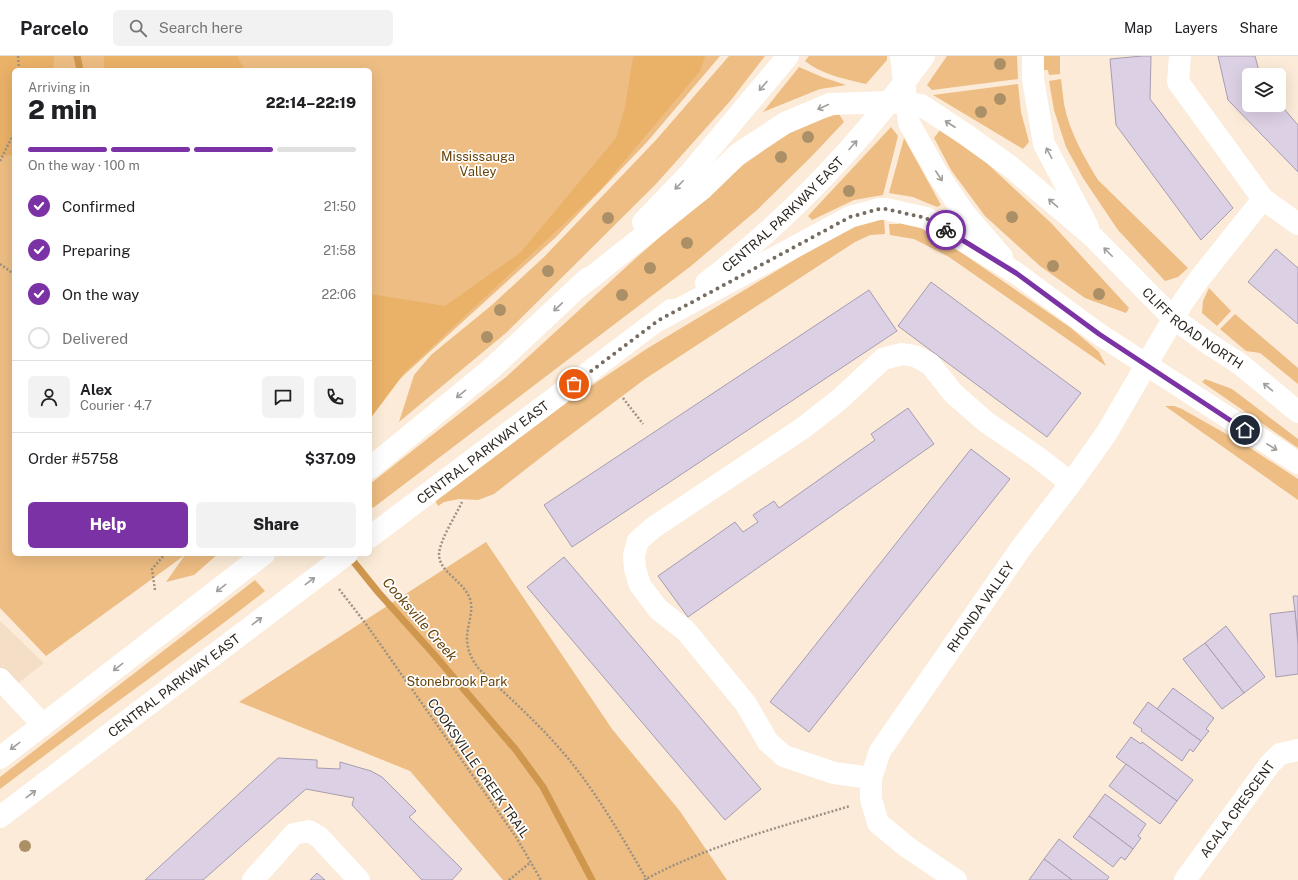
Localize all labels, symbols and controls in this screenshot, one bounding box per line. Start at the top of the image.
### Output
search box [113,10,393,46]
text: Parcelo [20,17,89,39]
icon: search [127,17,149,39]
text: Search here [159,19,243,36]
text: Map [1124,20,1152,36]
text: Layers [1174,20,1218,36]
text: Share [1240,20,1278,36]
map controls [1242,68,1286,112]
button: layers [1242,68,1286,112]
text: Arriving in [28,80,90,95]
one-way arrow [758,81,767,91]
text: 2 min [28,94,97,125]
text: 22:14–22:19 [266,94,356,111]
one-way arrow [817,104,829,111]
one-way arrow [945,120,956,128]
one-way arrow [848,140,858,150]
one-way arrow [1045,147,1052,159]
park label: Mississauga Valley [441,149,515,179]
street label: CENTRAL PARKWAY EAST [719,154,847,275]
text: On the way · 100 m [28,158,140,173]
one-way arrow [935,170,943,181]
one-way arrow [674,180,683,190]
icon: check [28,195,50,217]
text: Confirmed [62,198,135,215]
one-way arrow [1048,198,1058,207]
text: 21:50 [324,199,356,214]
courier [926,210,966,250]
icon: bike [935,219,957,241]
icon: check [28,239,50,261]
text: Preparing [62,242,131,259]
text: 21:58 [323,243,356,258]
one-way arrow [1103,247,1113,257]
icon: check [28,283,50,305]
street label: CLIFF ROAD NORTH [1139,285,1246,372]
text: On the way [62,286,139,303]
text: 22:06 [322,287,356,302]
one-way arrow [553,303,563,312]
text: Delivered [62,330,128,347]
pin [557,367,591,401]
icon: bag [563,373,585,395]
button: person [28,376,70,418]
button: chat [262,376,304,418]
button: phone [314,376,356,418]
text: Alex [80,381,112,398]
one-way arrow [1263,383,1273,392]
one-way arrow [455,389,466,398]
text: Courier · 4.7 [80,398,152,413]
street label: CENTRAL PARKWAY EAST [414,398,552,507]
pin [1228,413,1262,447]
icon: home [1234,419,1256,441]
one-way arrow [1266,444,1278,452]
text: Order #5758 [28,450,119,467]
text: $37.09 [305,450,356,467]
button: Help [28,502,188,548]
button: Share [196,502,356,548]
street label: RHONDA VALLEY [944,559,1017,655]
water label: Cooksville Creek [380,574,461,664]
one-way arrow [305,577,316,585]
one-way arrow [216,584,227,592]
one-way arrow [251,617,262,626]
street label: CENTRAL PARKWAY EAST [105,631,243,740]
one-way arrow [113,663,124,672]
park label: Stonebrook Park [406,674,508,689]
street label: COOKSVILLE CREEK TRAIL [425,696,533,841]
one-way arrow [9,742,20,751]
street label: ACALA CRESCENT [1197,758,1278,861]
one-way arrow [25,789,36,798]

